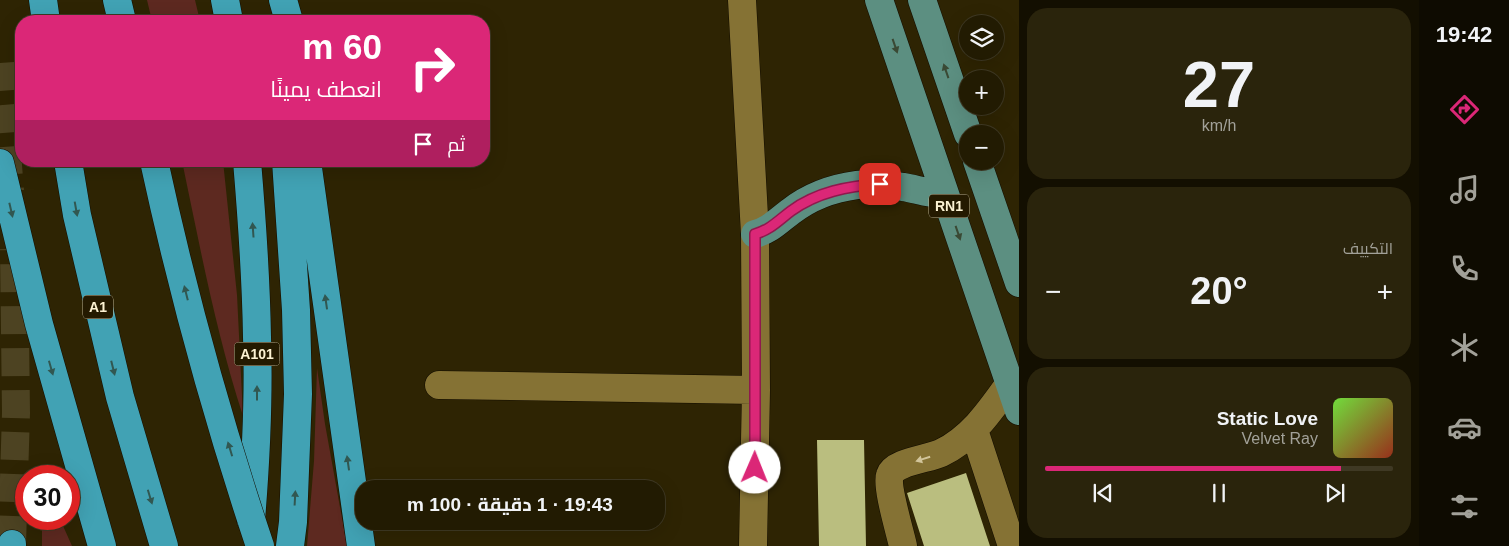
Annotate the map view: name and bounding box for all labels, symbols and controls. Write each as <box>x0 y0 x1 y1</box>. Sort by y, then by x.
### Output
map controls <box>959 15 1004 170</box>
button: layers <box>959 15 1004 60</box>
text: 19:42 <box>1436 22 1492 47</box>
text: 60 m <box>302 27 382 66</box>
icon: right <box>400 35 465 100</box>
one-way arrow <box>892 39 899 54</box>
text: 27 <box>1183 48 1255 121</box>
one-way arrow <box>942 63 950 78</box>
button: + <box>959 70 1004 115</box>
text: انعطف يمينًا <box>270 77 382 102</box>
icon: directions <box>1447 92 1482 127</box>
text: km/h <box>1202 117 1236 134</box>
button: − <box>959 125 1004 170</box>
icon: arrive <box>409 130 437 158</box>
text: ثم <box>447 134 465 155</box>
pin <box>859 163 901 205</box>
icon: arrive <box>866 170 894 198</box>
icon: music <box>1447 172 1482 207</box>
road number: RN1 <box>929 195 969 218</box>
one-way arrow <box>73 202 81 218</box>
one-way arrow <box>7 203 15 218</box>
one-way arrow <box>248 222 256 238</box>
one-way arrow <box>955 226 962 241</box>
text: التكييف <box>1343 240 1393 257</box>
icon: phone <box>1447 251 1482 286</box>
text: 20° <box>1190 270 1248 312</box>
text: − <box>1045 276 1061 307</box>
text: + <box>1377 276 1393 307</box>
one-way arrow <box>182 285 190 301</box>
one-way arrow <box>322 294 330 310</box>
road number: A1 <box>83 296 113 318</box>
icon: climate <box>1447 330 1482 365</box>
road number: A101 <box>234 342 280 366</box>
one-way arrow <box>47 360 55 375</box>
one-way arrow <box>109 360 117 375</box>
one-way arrow <box>253 384 261 400</box>
text: Static Love <box>1217 408 1318 429</box>
icon: car <box>1447 410 1482 445</box>
text: Velvet Ray <box>1242 430 1318 447</box>
position arrow <box>728 441 780 493</box>
one-way arrow <box>226 442 234 457</box>
one-way arrow <box>344 455 352 471</box>
one-way arrow <box>915 455 930 463</box>
speed limit sign: 30 <box>15 465 80 530</box>
icon: previous <box>1089 479 1117 507</box>
icon: pause <box>1205 479 1233 507</box>
icon: next <box>1321 479 1349 507</box>
one-way arrow <box>291 489 299 505</box>
icon: filters <box>1447 489 1482 524</box>
one-way arrow <box>146 490 154 505</box>
text: 19:43 · 1 دقيقة · 100 m <box>407 494 613 515</box>

